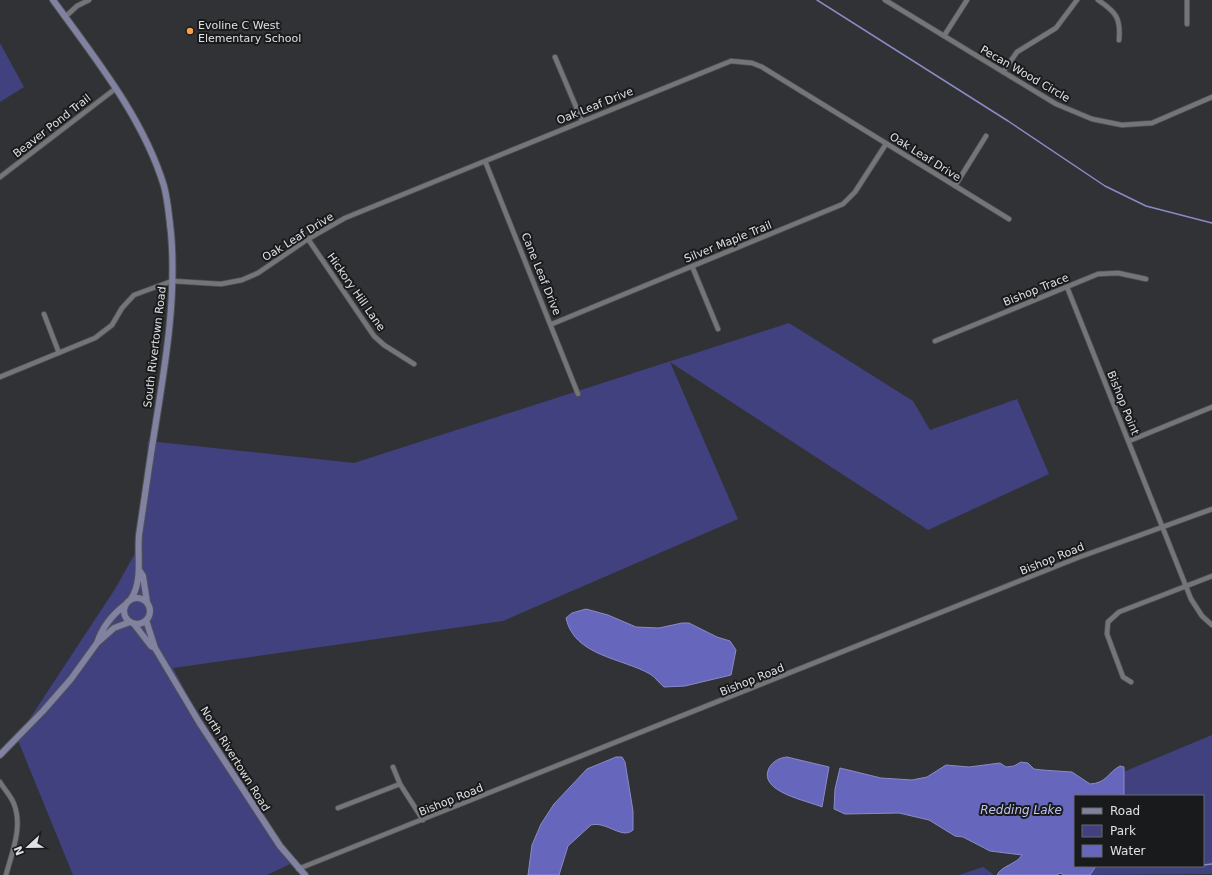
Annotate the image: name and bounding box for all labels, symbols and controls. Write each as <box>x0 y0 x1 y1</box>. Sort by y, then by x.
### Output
place label: Evoline C West Elementary School <box>198 19 301 45</box>
marker: Evoline C West Elementary School <box>185 26 195 36</box>
street label: Pecan Wood Circle <box>978 43 1072 105</box>
street label: Oak Leaf Drive <box>555 85 635 127</box>
street label: Beaver Pond Trail <box>10 92 94 160</box>
street label: Oak Leaf Drive <box>887 130 963 184</box>
street label: Oak Leaf Drive <box>260 210 336 264</box>
street label: Silver Maple Trail <box>682 218 774 266</box>
street label: Cane Leaf Drive <box>519 231 564 317</box>
street label: Hickory Hill Lane <box>324 251 388 334</box>
street label: Bishop Trace <box>1001 271 1071 309</box>
street label: South Rivertown Road <box>141 286 169 408</box>
street label: Bishop Point <box>1104 369 1142 438</box>
street label: Bishop Road <box>1018 540 1086 578</box>
street label: Bishop Road <box>718 661 786 699</box>
street label: North Rivertown Road <box>197 704 273 814</box>
street label: Bishop Road <box>417 781 485 819</box>
legend <box>1074 795 1204 867</box>
water label: Redding Lake <box>980 803 1062 817</box>
text: Road <box>1110 804 1140 818</box>
text: Park <box>1110 824 1136 838</box>
north arrow <box>8 827 48 867</box>
text: N <box>11 844 27 857</box>
text: Water <box>1110 844 1146 858</box>

